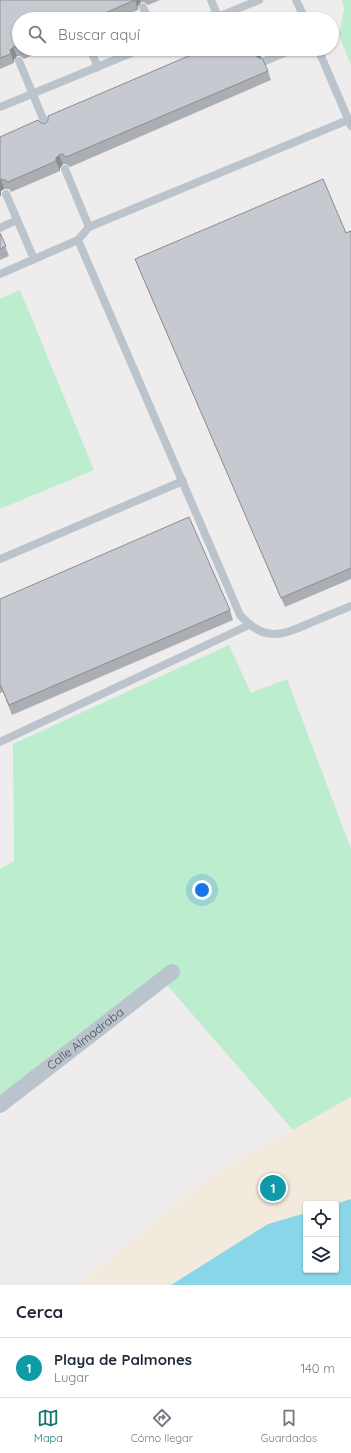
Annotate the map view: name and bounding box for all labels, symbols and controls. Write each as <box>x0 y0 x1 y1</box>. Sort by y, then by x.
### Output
search box <box>12 12 339 56</box>
icon: search <box>26 23 48 45</box>
text: Buscar aquí <box>58 25 140 44</box>
your location <box>192 880 212 900</box>
street label: Calle Almadraba <box>44 1004 126 1073</box>
pin: 1 <box>260 1173 286 1203</box>
map controls <box>303 1201 339 1273</box>
button: locate <box>303 1201 339 1237</box>
button: layers <box>303 1237 339 1273</box>
text: Cerca <box>16 1301 63 1322</box>
text: Playa de Palmones <box>54 1350 192 1369</box>
text: 1 <box>26 1360 32 1376</box>
text: 140 m <box>300 1360 335 1376</box>
text: Lugar <box>54 1369 89 1385</box>
tab: Mapa <box>34 1407 63 1445</box>
tab: Cómo llegar <box>131 1407 193 1445</box>
tab: Guardados <box>261 1407 317 1445</box>

